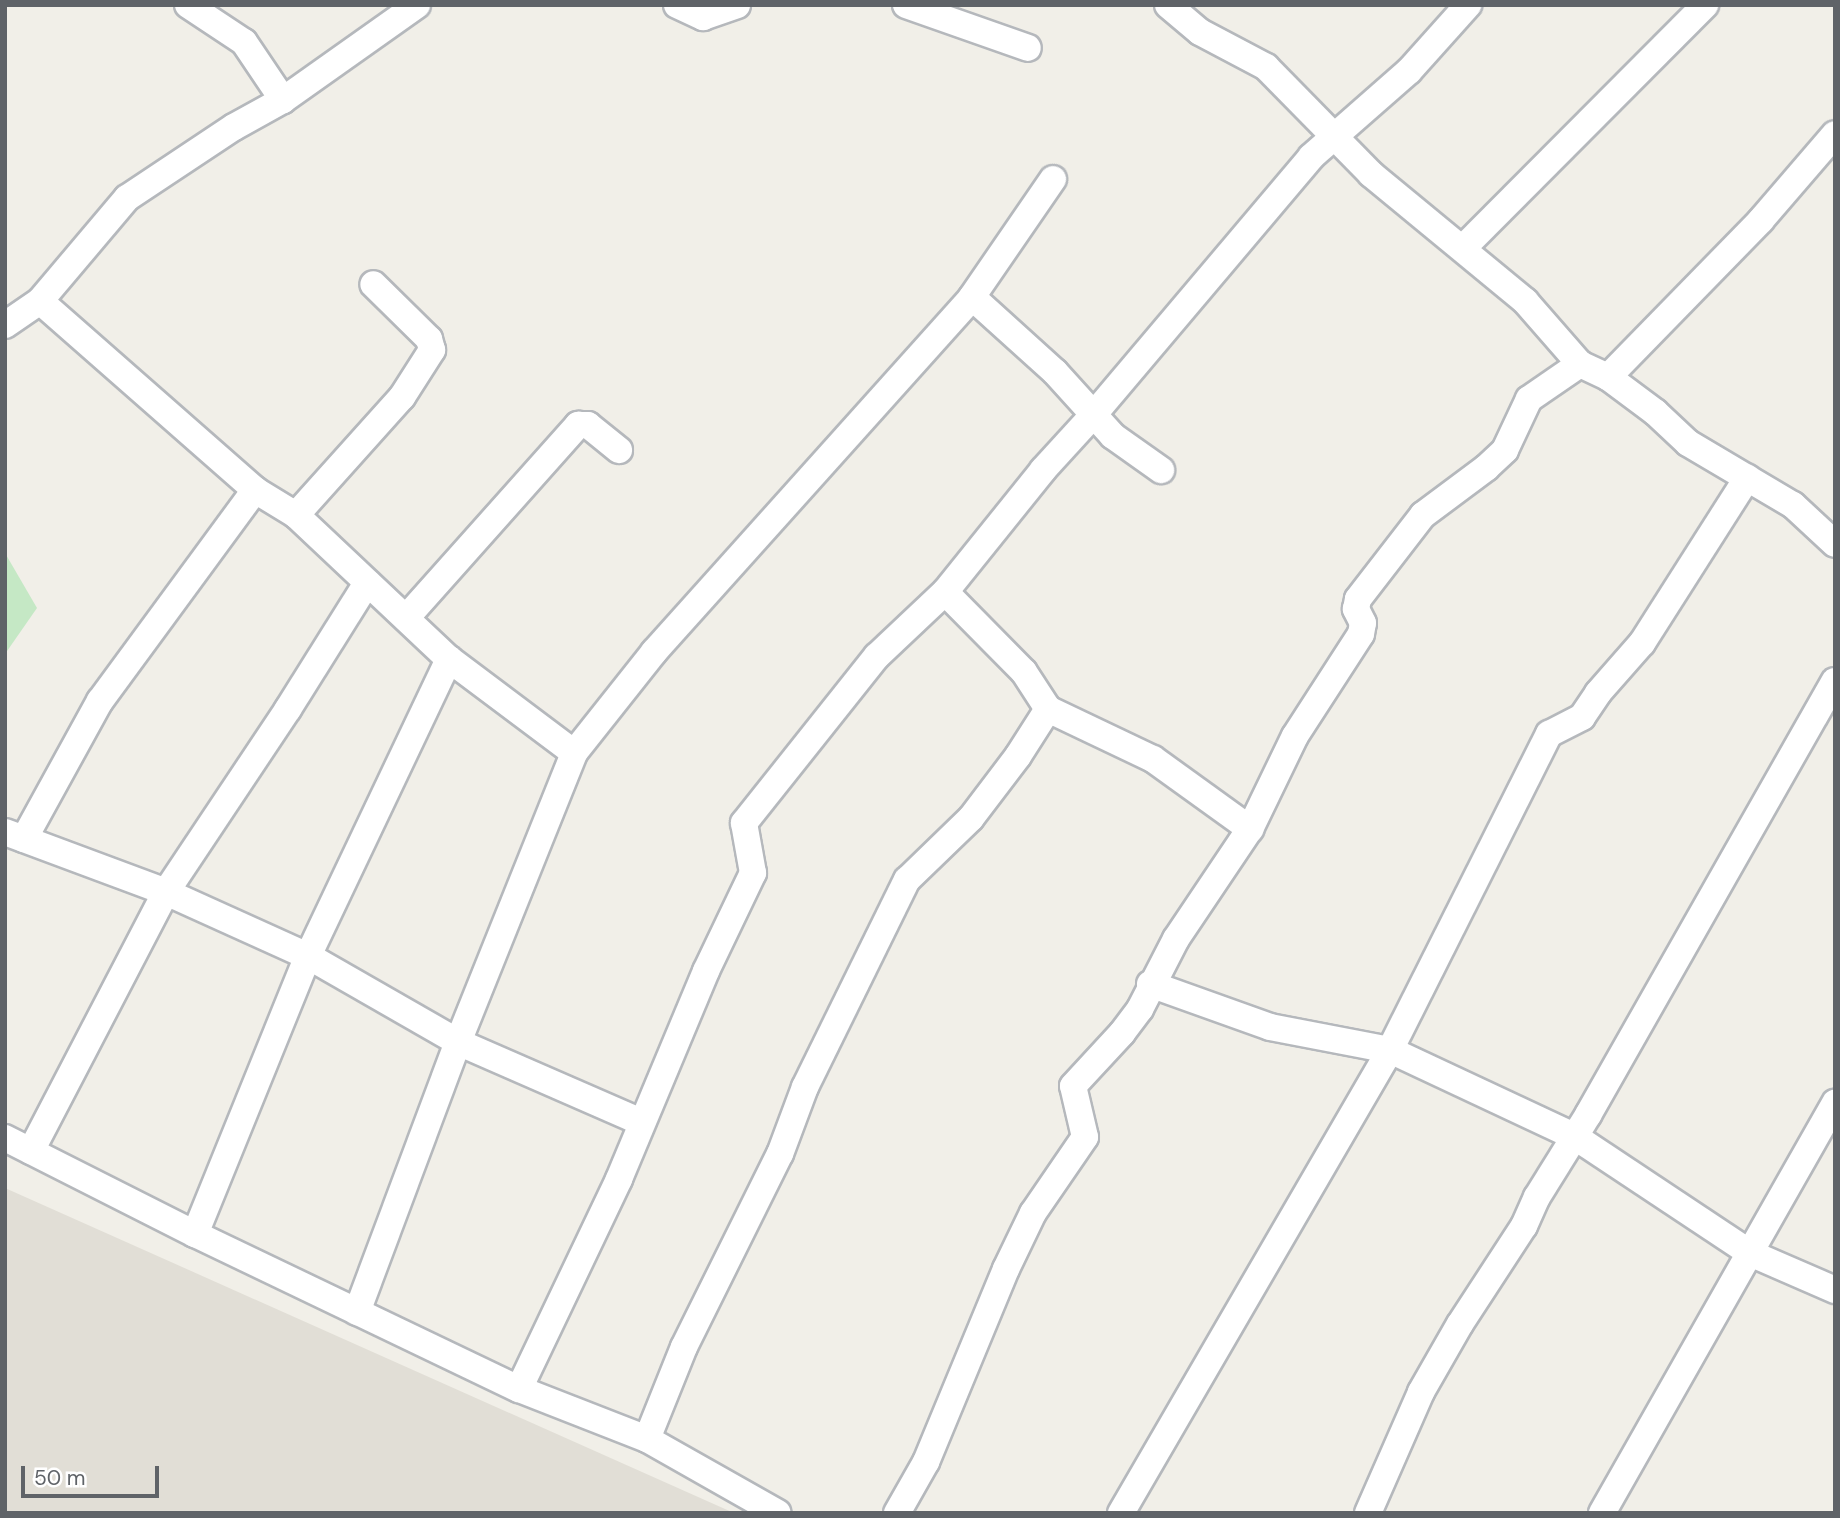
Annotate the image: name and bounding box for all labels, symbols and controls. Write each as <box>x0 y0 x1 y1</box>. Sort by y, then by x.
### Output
scale bar <box>24 1452 163 1496</box>
text: 50 m <box>34 1464 85 1492</box>

